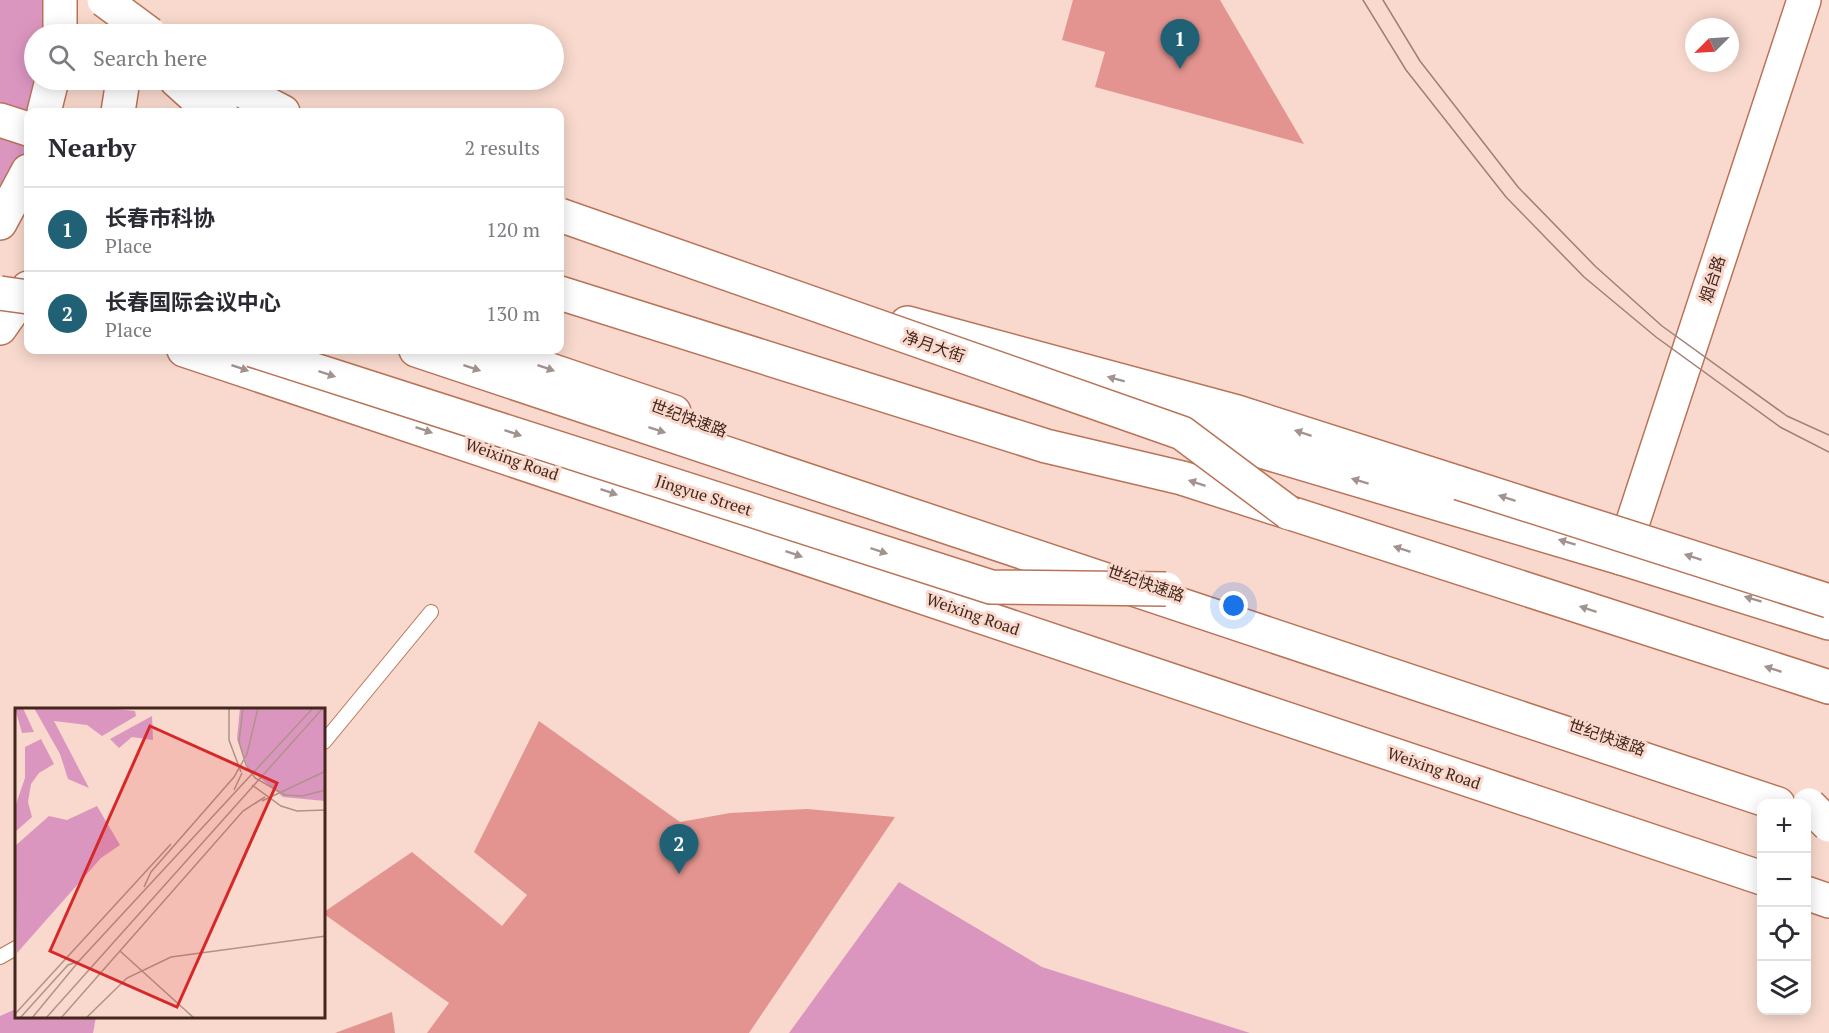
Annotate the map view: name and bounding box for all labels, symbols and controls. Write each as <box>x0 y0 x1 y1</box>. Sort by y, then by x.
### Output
north arrow <box>1685 18 1739 72</box>
pin: 1 <box>1160 20 1200 69</box>
search box <box>24 24 564 90</box>
icon: search <box>45 41 78 74</box>
text: Search here <box>93 43 207 72</box>
text: Nearby <box>48 130 136 164</box>
text: 2 results <box>465 134 540 161</box>
text: 长春市科协 <box>105 203 215 232</box>
text: 1 <box>62 216 73 243</box>
text: 120 m <box>486 216 540 243</box>
text: Place <box>105 232 152 259</box>
street label: 烟台路 <box>1694 253 1730 305</box>
text: 长春国际会议中心 <box>105 287 281 316</box>
text: 2 <box>62 300 73 327</box>
text: 130 m <box>486 300 540 327</box>
text: Place <box>105 316 152 343</box>
street label: 净月大街 <box>900 325 968 367</box>
one-way arrow <box>231 364 249 373</box>
one-way arrow <box>463 364 481 373</box>
one-way arrow <box>538 364 556 373</box>
one-way arrow <box>318 370 336 379</box>
one-way arrow <box>1107 374 1125 383</box>
street label: 世纪快速路 <box>648 394 730 442</box>
one-way arrow <box>648 425 666 435</box>
one-way arrow <box>415 426 433 435</box>
one-way arrow <box>1294 428 1312 437</box>
one-way arrow <box>504 429 522 439</box>
street label: Weixing Road <box>462 433 562 485</box>
street label: Jingyue Street <box>653 469 755 521</box>
one-way arrow <box>1351 476 1369 485</box>
one-way arrow <box>1188 477 1206 487</box>
one-way arrow <box>600 488 618 497</box>
one-way arrow <box>1498 493 1516 502</box>
one-way arrow <box>1558 537 1576 546</box>
one-way arrow <box>1393 544 1411 553</box>
one-way arrow <box>870 546 888 556</box>
one-way arrow <box>785 550 803 559</box>
one-way arrow <box>1684 552 1702 562</box>
street label: 世纪快速路 <box>1105 560 1187 606</box>
street label: Weixing Road <box>923 588 1023 640</box>
your location <box>1219 591 1248 620</box>
one-way arrow <box>1744 594 1762 603</box>
one-way arrow <box>1579 604 1597 613</box>
one-way arrow <box>1764 664 1782 673</box>
inset map <box>15 708 326 1018</box>
street label: 世纪快速路 <box>1566 714 1648 760</box>
street label: Weixing Road <box>1384 742 1484 794</box>
map controls <box>1757 799 1811 1015</box>
button: + <box>1757 799 1811 853</box>
pin: 2 <box>660 824 698 874</box>
button: − <box>1757 853 1811 907</box>
button: locate <box>1757 907 1811 961</box>
button: layers <box>1757 961 1811 1015</box>

